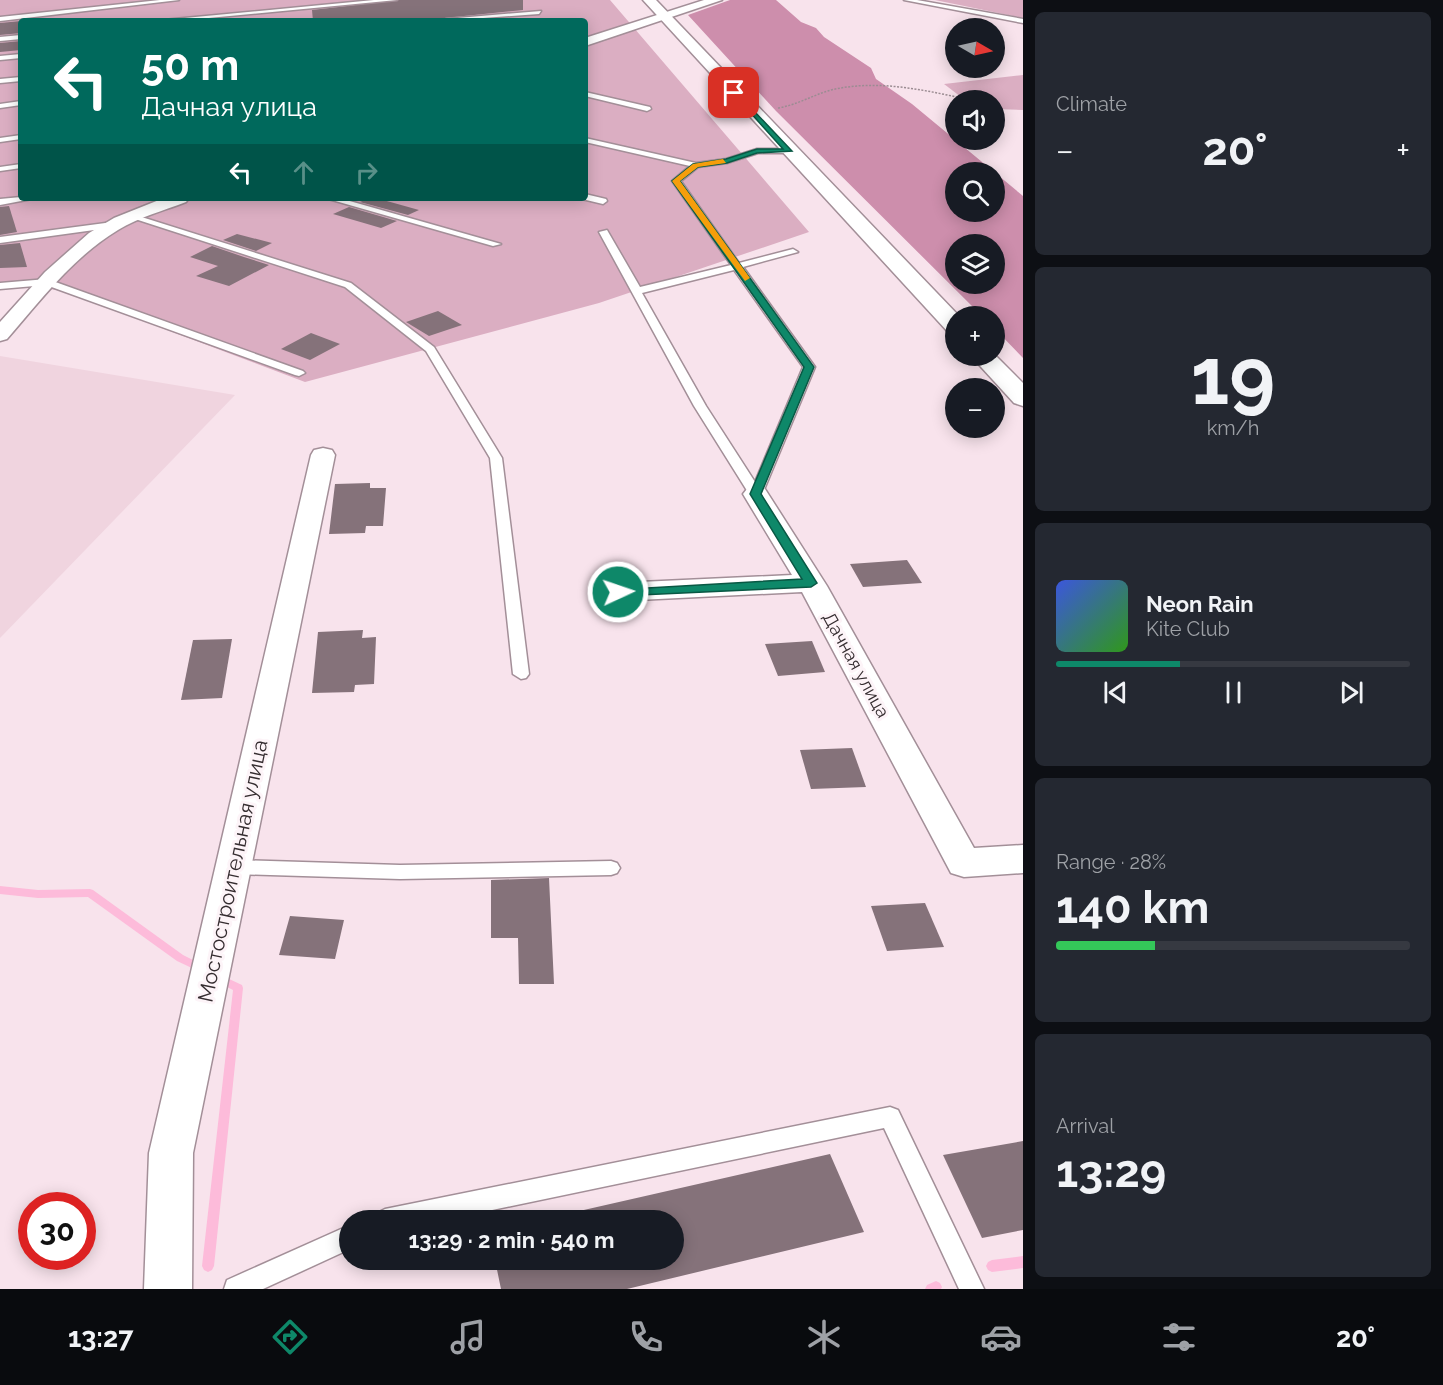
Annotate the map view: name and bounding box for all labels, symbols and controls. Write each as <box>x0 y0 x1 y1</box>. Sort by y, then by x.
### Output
north arrow <box>945 18 1005 78</box>
map controls <box>945 18 1005 438</box>
text: 50 m <box>141 41 239 90</box>
icon: left <box>42 42 120 120</box>
pin <box>708 67 759 118</box>
icon: arrive <box>717 76 750 109</box>
button: sound <box>945 90 1005 150</box>
text: Дачная улица <box>141 91 317 122</box>
text: Climate <box>1056 92 1127 116</box>
text: 20° <box>1202 123 1268 176</box>
text: − <box>1056 131 1074 170</box>
text: + <box>1396 131 1410 170</box>
icon: left <box>224 156 257 189</box>
icon: ahead <box>287 156 320 189</box>
icon: right <box>350 156 383 189</box>
button: search <box>945 162 1005 222</box>
button: layers <box>945 234 1005 294</box>
button: + <box>945 306 1005 366</box>
text: 19 <box>1191 331 1275 422</box>
button: − <box>945 378 1005 438</box>
text: km/h <box>1207 416 1259 440</box>
position arrow <box>586 560 650 624</box>
text: Neon Rain <box>1146 591 1254 617</box>
street label: Дачная улица <box>819 608 894 721</box>
text: Kite Club <box>1146 617 1230 641</box>
icon: previous <box>1099 676 1132 709</box>
icon: pause <box>1217 676 1250 709</box>
icon: next <box>1335 676 1368 709</box>
street label: Мостостроительная улица <box>192 737 273 1004</box>
text: Range · 28% <box>1056 850 1166 874</box>
text: 140 km <box>1056 881 1209 934</box>
text: Arrival <box>1056 1114 1115 1138</box>
text: 13:29 <box>1056 1145 1166 1198</box>
speed limit sign: 30 <box>18 1192 96 1270</box>
text: 13:29 · 2 min · 540 m <box>408 1227 615 1253</box>
icon: directions <box>269 1316 311 1358</box>
icon: music <box>447 1316 489 1358</box>
icon: phone <box>625 1316 667 1358</box>
icon: climate <box>803 1316 845 1358</box>
icon: car <box>980 1316 1022 1358</box>
icon: filters <box>1158 1316 1200 1358</box>
text: 13:27 <box>68 1322 133 1353</box>
text: 20° <box>1336 1322 1375 1353</box>

